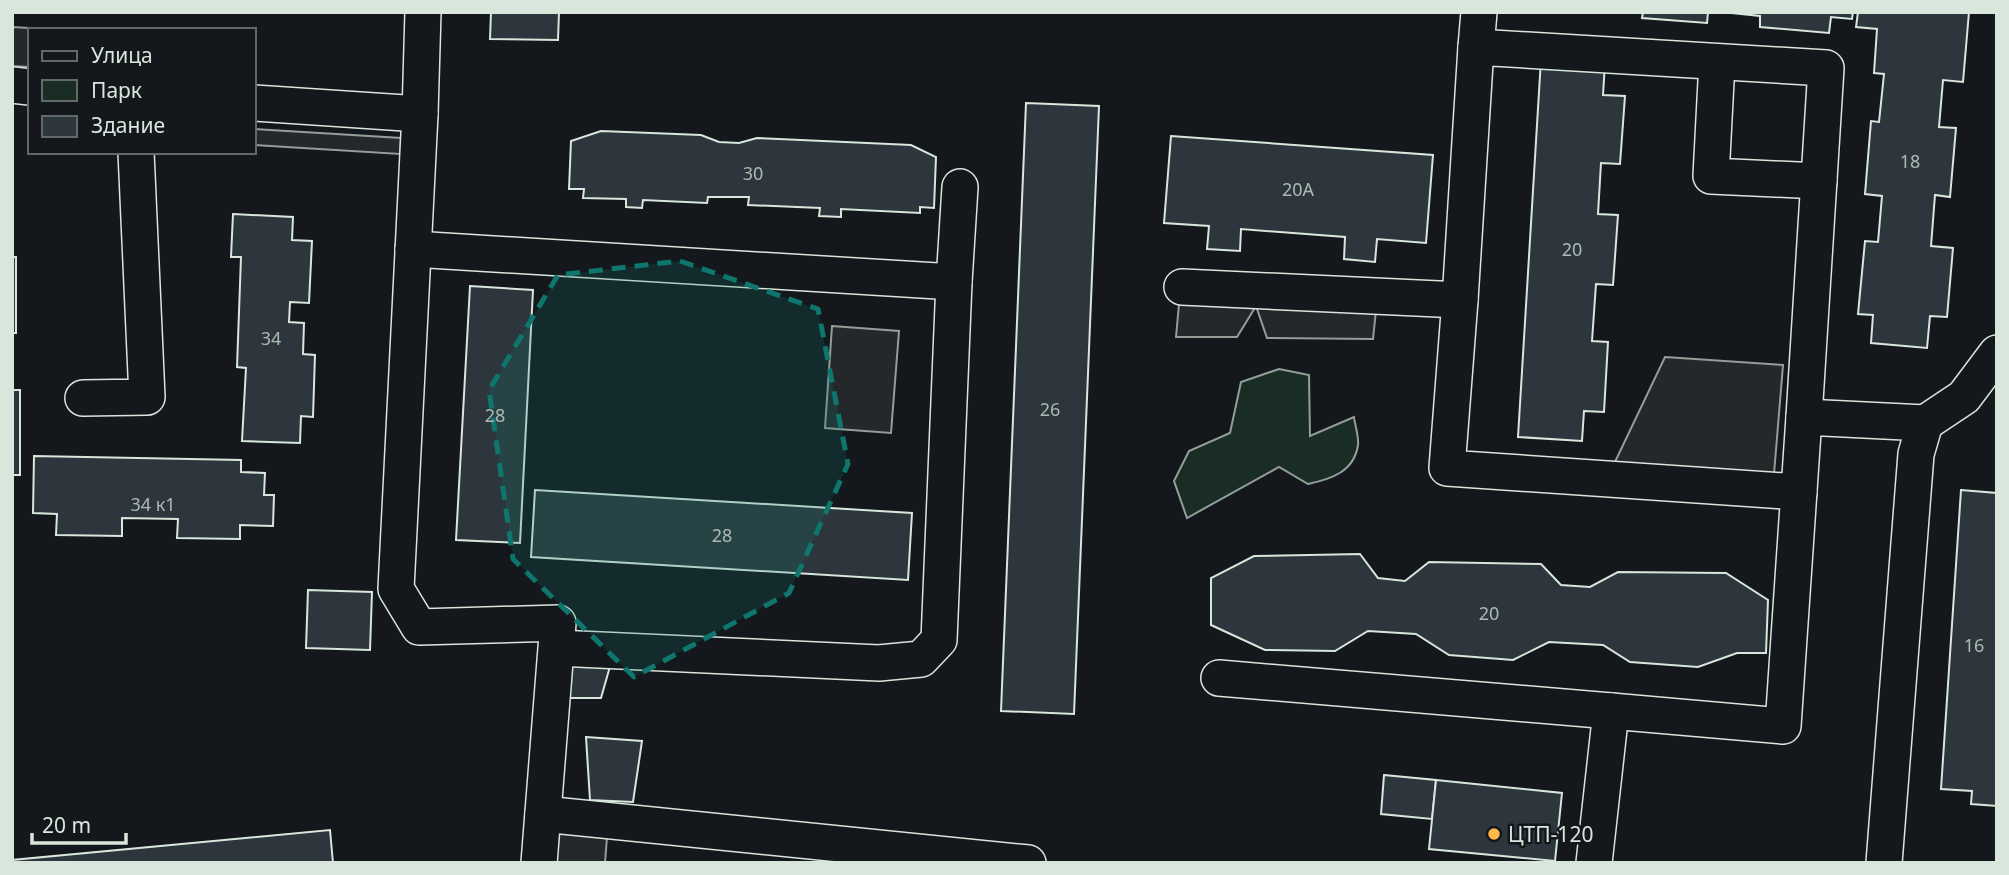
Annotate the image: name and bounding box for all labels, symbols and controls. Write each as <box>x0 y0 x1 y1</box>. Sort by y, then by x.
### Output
legend <box>28 28 256 154</box>
text: Улица <box>91 41 153 69</box>
text: Парк <box>91 76 142 104</box>
text: Здание <box>91 111 165 139</box>
house number: 18 <box>1900 149 1920 173</box>
house number: 30 <box>743 161 763 185</box>
house number: 20А <box>1282 177 1315 201</box>
house number: 20 <box>1562 237 1582 261</box>
house number: 34 <box>261 326 281 350</box>
house number: 26 <box>1040 397 1060 421</box>
house number: 28 <box>485 403 505 427</box>
house number: 34 к1 <box>130 492 176 516</box>
house number: 28 <box>712 523 732 547</box>
house number: 20 <box>1479 601 1499 625</box>
house number: 16 <box>1964 633 1984 657</box>
scale bar <box>32 802 126 846</box>
text: 20 m <box>42 811 91 839</box>
place label: ЦТП-120 <box>1508 820 1593 848</box>
marker: ЦТП-120 <box>1486 826 1502 842</box>

